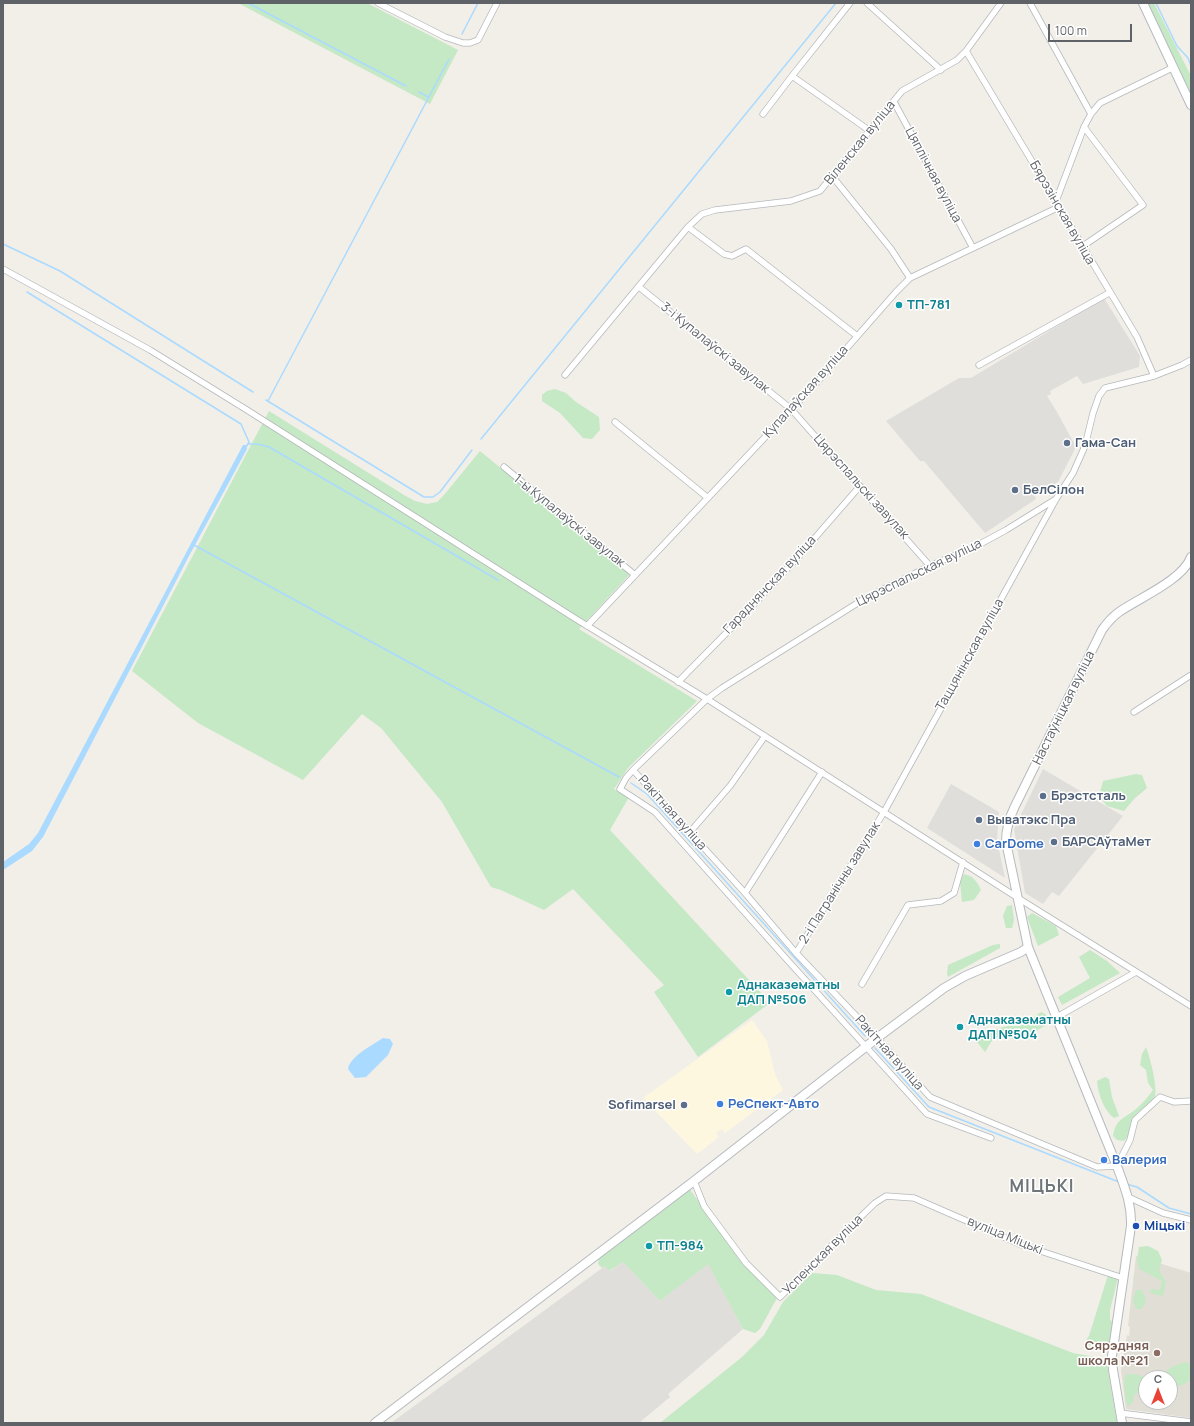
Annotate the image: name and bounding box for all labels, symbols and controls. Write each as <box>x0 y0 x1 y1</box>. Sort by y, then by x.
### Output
scale bar <box>1050 16 1134 42</box>
text: 100 m <box>1055 22 1087 39</box>
street label: Віленская вуліца <box>821 98 899 188</box>
street label: Цяплічная вуліца <box>901 125 965 225</box>
street label: Бярэзінская вуліца <box>1026 158 1098 268</box>
place label: ТП-781 <box>907 297 950 313</box>
street label: 3-і Купалаўскі завулак <box>657 299 773 397</box>
marker: ТП-781 <box>894 300 904 310</box>
street label: Купалаўская вуліца <box>760 342 852 442</box>
street label: Цярэспальскі завулак <box>810 431 912 543</box>
place label: Гама-Сан <box>1075 435 1136 451</box>
marker: Гама-Сан <box>1062 438 1072 448</box>
street label: 1-ы Купалаўскі завулак <box>510 471 628 571</box>
place label: БелСілон <box>1023 482 1084 498</box>
marker: БелСілон <box>1010 485 1020 495</box>
street label: Гараднянская вуліца <box>721 533 819 637</box>
street label: Цярэспальская вуліца <box>854 536 984 610</box>
street label: Таццянінская вуліца <box>933 596 1007 714</box>
street label: Настаўніцкая вуліца <box>1030 649 1098 767</box>
street label: Ракітная вуліца <box>634 772 710 854</box>
place label: Брэстсталь <box>1051 788 1126 804</box>
marker: Брэстсталь <box>1038 791 1048 801</box>
place label: Выватэкс Пра <box>987 812 1076 828</box>
marker: Выватэкс Пра <box>974 815 984 825</box>
street label: 2-і Пагранічны завулак <box>796 819 884 947</box>
place label: БАРСАўтаМет <box>1062 834 1151 850</box>
place label: CarDome <box>985 836 1044 852</box>
marker: БАРСАўтаМет <box>1049 837 1059 847</box>
marker: CarDome <box>972 839 982 849</box>
place label: Аднаказематны ДАП №506 <box>737 977 840 1008</box>
marker: Аднаказематны ДАП №506 <box>724 987 734 997</box>
street label: Ракітная вуліца <box>851 1012 927 1094</box>
place label: Аднаказематны ДАП №504 <box>968 1012 1071 1043</box>
marker: Аднаказематны ДАП №504 <box>955 1022 965 1032</box>
place label: РеСпект-Авто <box>728 1096 819 1112</box>
place label: Sofimarsel <box>608 1097 676 1113</box>
marker: РеСпект-Авто <box>715 1099 725 1109</box>
marker: Sofimarsel <box>679 1100 689 1110</box>
place label: Валерия <box>1112 1152 1167 1168</box>
marker: Валерия <box>1099 1155 1109 1165</box>
district label: МІЦЬКІ <box>1010 1177 1074 1197</box>
street label: Успенская вуліца <box>780 1212 866 1298</box>
street label: вуліца Міцькі <box>965 1214 1045 1258</box>
place label: Міцькі <box>1144 1218 1185 1234</box>
marker: Міцькі <box>1131 1221 1141 1231</box>
place label: ТП-984 <box>657 1238 704 1254</box>
marker: ТП-984 <box>644 1241 654 1251</box>
place label: Сярэдняя школа №21 <box>1078 1338 1149 1369</box>
marker: Сярэдняя школа №21 <box>1152 1348 1162 1358</box>
north arrow <box>1138 1370 1178 1410</box>
text: С <box>1154 1371 1162 1386</box>

